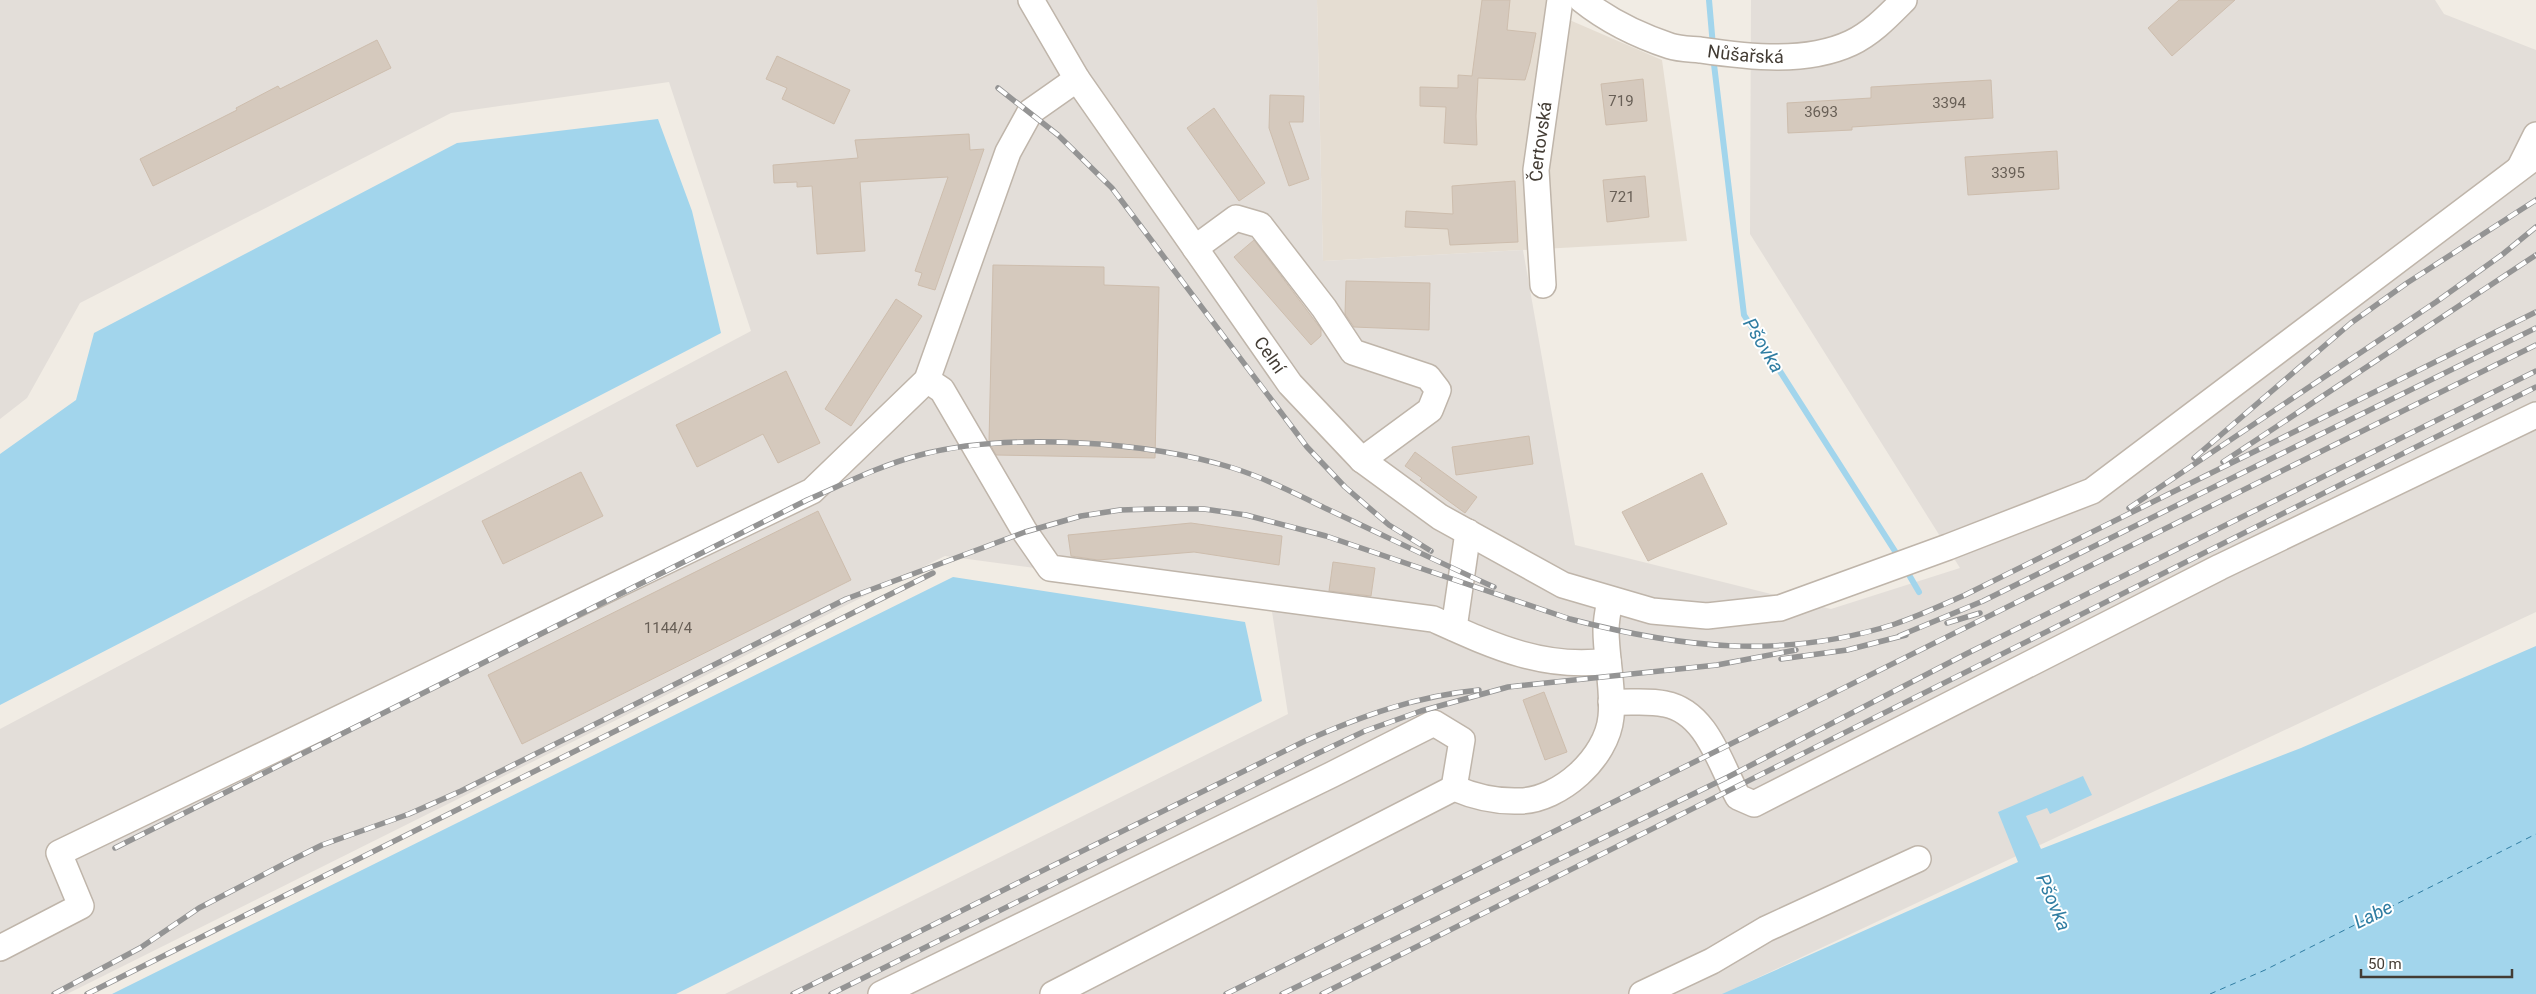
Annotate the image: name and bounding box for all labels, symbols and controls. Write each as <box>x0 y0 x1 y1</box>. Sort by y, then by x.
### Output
street label: Nůšařská <box>1706 40 1784 67</box>
house number: 719 <box>1608 92 1634 110</box>
house number: 3394 <box>1932 94 1966 112</box>
street label: Čertovská <box>1525 100 1556 182</box>
house number: 3693 <box>1804 103 1838 121</box>
house number: 3395 <box>1991 164 2025 182</box>
house number: 721 <box>1609 188 1635 206</box>
water label: Pšovka <box>1738 314 1789 377</box>
street label: Celní <box>1250 332 1291 378</box>
house number: 1144/4 <box>644 619 693 637</box>
water label: Pšovka <box>2031 870 2076 934</box>
water label: Labe <box>2350 895 2396 934</box>
scale bar <box>2361 946 2512 978</box>
text: 50 m <box>2368 955 2402 973</box>

